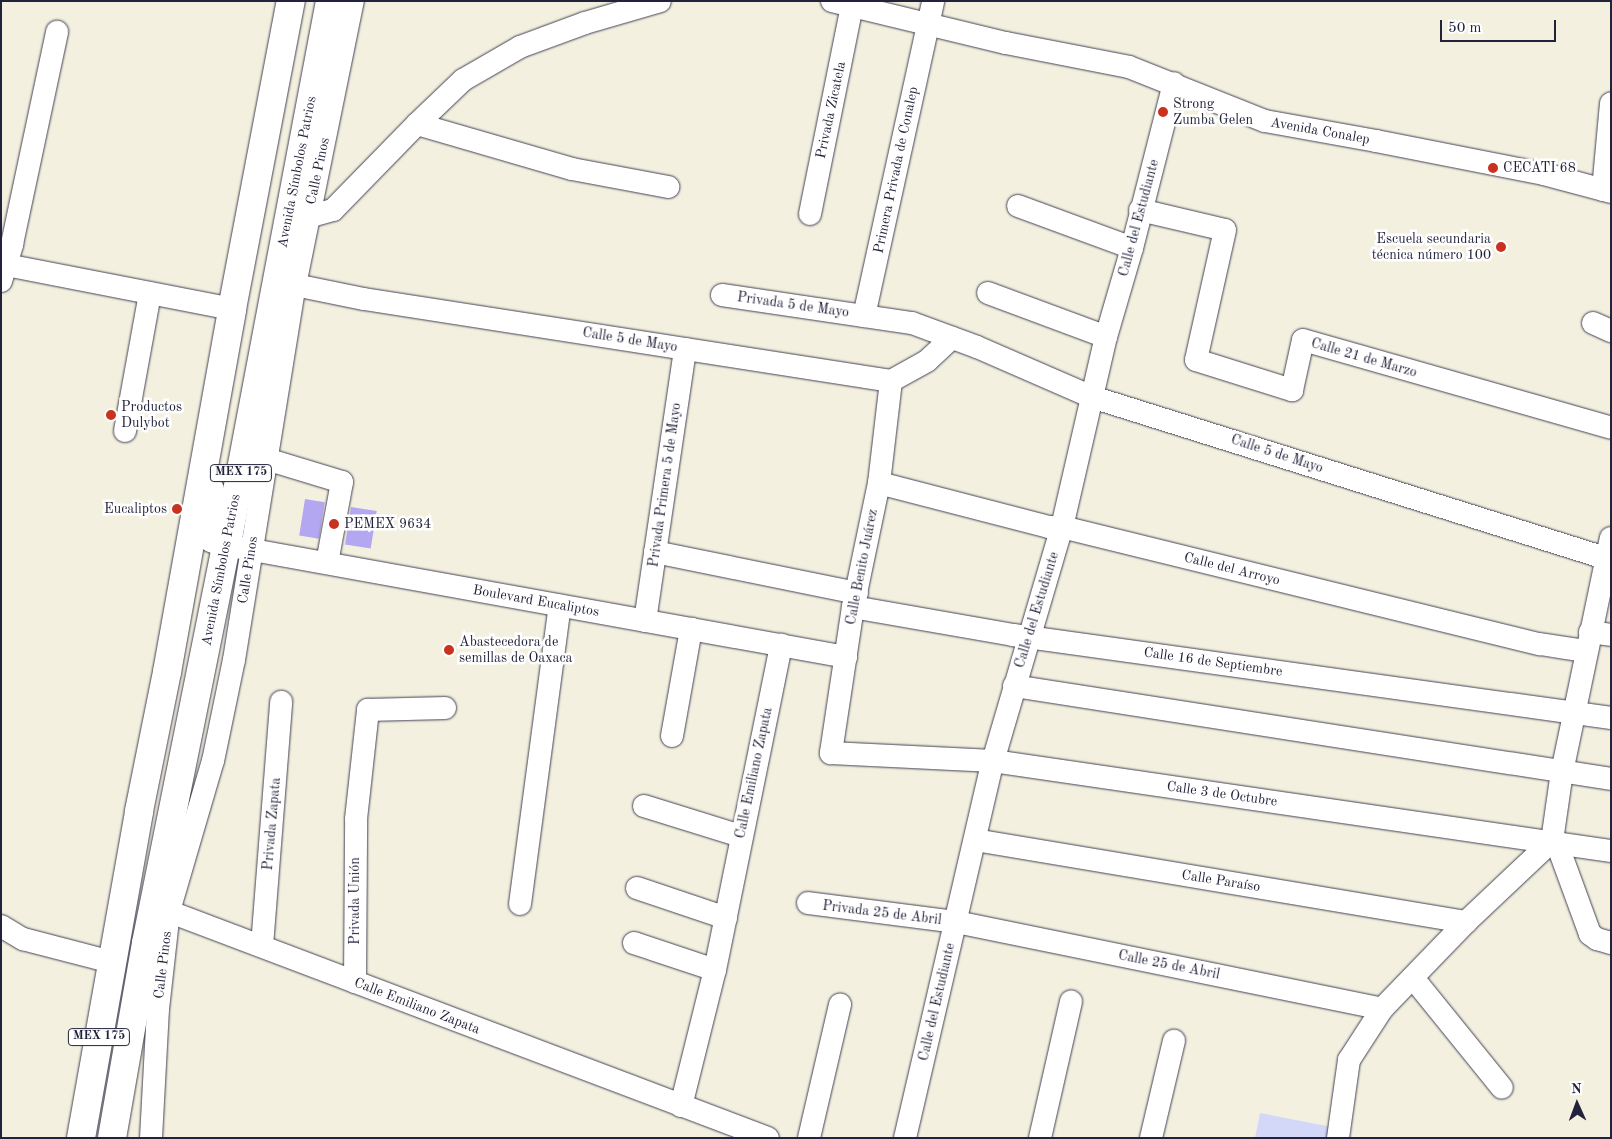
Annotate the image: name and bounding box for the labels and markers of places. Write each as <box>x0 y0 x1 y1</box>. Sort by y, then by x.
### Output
place label: Strong Zumba Gelen <box>1173 96 1253 128</box>
marker: Strong Zumba Gelen <box>1157 106 1169 118</box>
place label: CECATI 68 <box>1503 160 1576 176</box>
marker: CECATI 68 <box>1487 162 1499 174</box>
place label: Escuela secundaria técnica número 100 <box>1372 231 1491 264</box>
marker: Escuela secundaria técnica número 100 <box>1495 241 1507 253</box>
place label: Productos Dulybot <box>121 399 182 432</box>
marker: Productos Dulybot <box>105 409 117 421</box>
place label: Eucaliptos <box>104 501 167 517</box>
marker: Eucaliptos <box>171 503 183 515</box>
place label: PEMEX 9634 <box>344 516 431 532</box>
marker: PEMEX 9634 <box>328 518 340 530</box>
place label: Abastecedora de semillas de Oaxaca <box>459 634 572 666</box>
marker: Abastecedora de semillas de Oaxaca <box>443 644 455 656</box>

